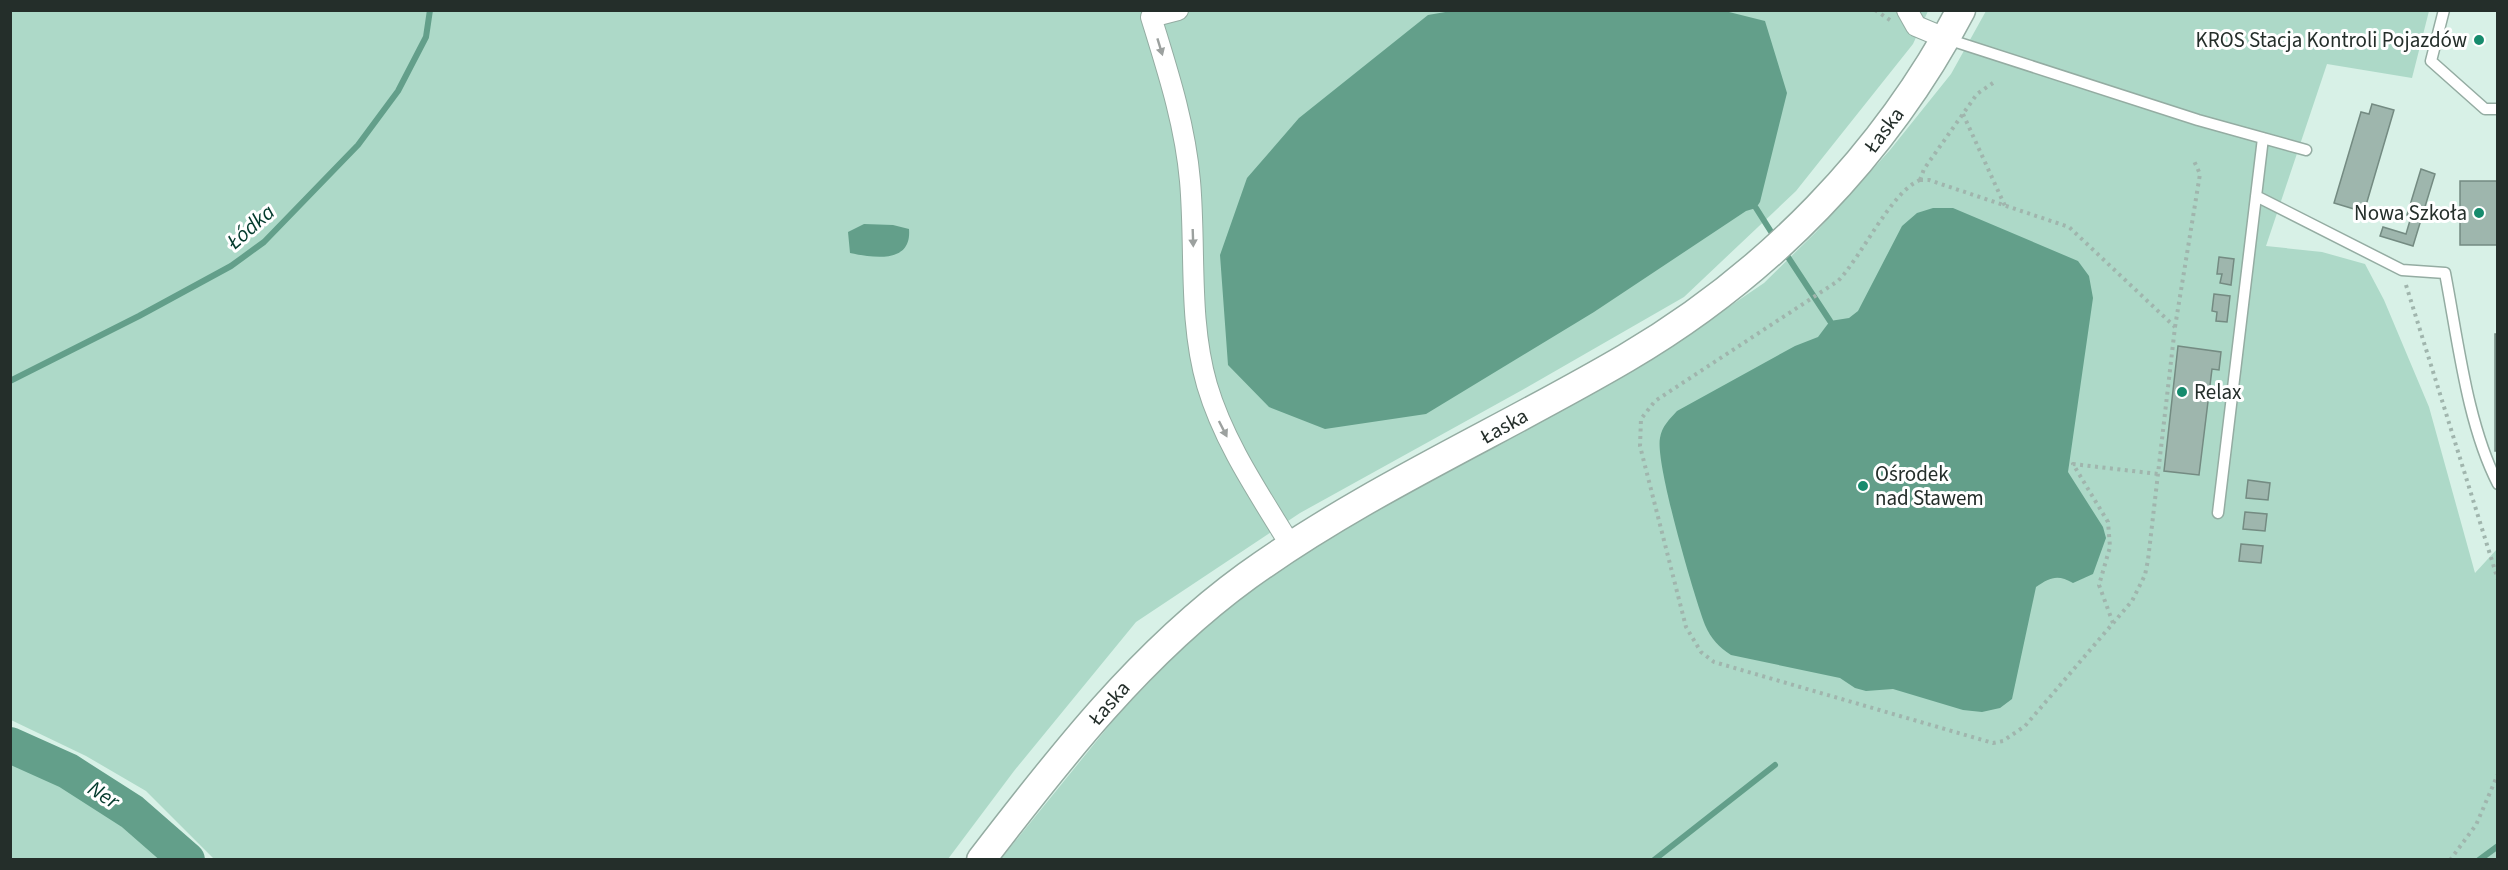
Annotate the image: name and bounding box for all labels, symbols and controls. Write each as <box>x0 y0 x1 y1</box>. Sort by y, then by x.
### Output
place label: KROS Stacja Kontroli Pojazdów <box>2196 25 2467 55</box>
marker: KROS Stacja Kontroli Pojazdów <box>2472 33 2486 47</box>
one-way arrow <box>1156 38 1165 56</box>
street label: Łaska <box>1856 101 1911 160</box>
water label: Łódka <box>219 196 282 258</box>
place label: Nowa Szkoła <box>2354 198 2467 228</box>
marker: Nowa Szkoła <box>2472 206 2486 220</box>
one-way arrow <box>1189 229 1198 248</box>
place label: Relax <box>2194 377 2242 407</box>
marker: Relax <box>2175 385 2189 399</box>
street label: Łaska <box>1474 401 1533 452</box>
one-way arrow <box>1219 420 1228 437</box>
place label: Ośrodek nad Stawem <box>1875 459 1984 513</box>
marker: Ośrodek nad Stawem <box>1856 479 1870 493</box>
street label: Łaska <box>1080 674 1137 733</box>
water label: Ner <box>81 773 127 818</box>

